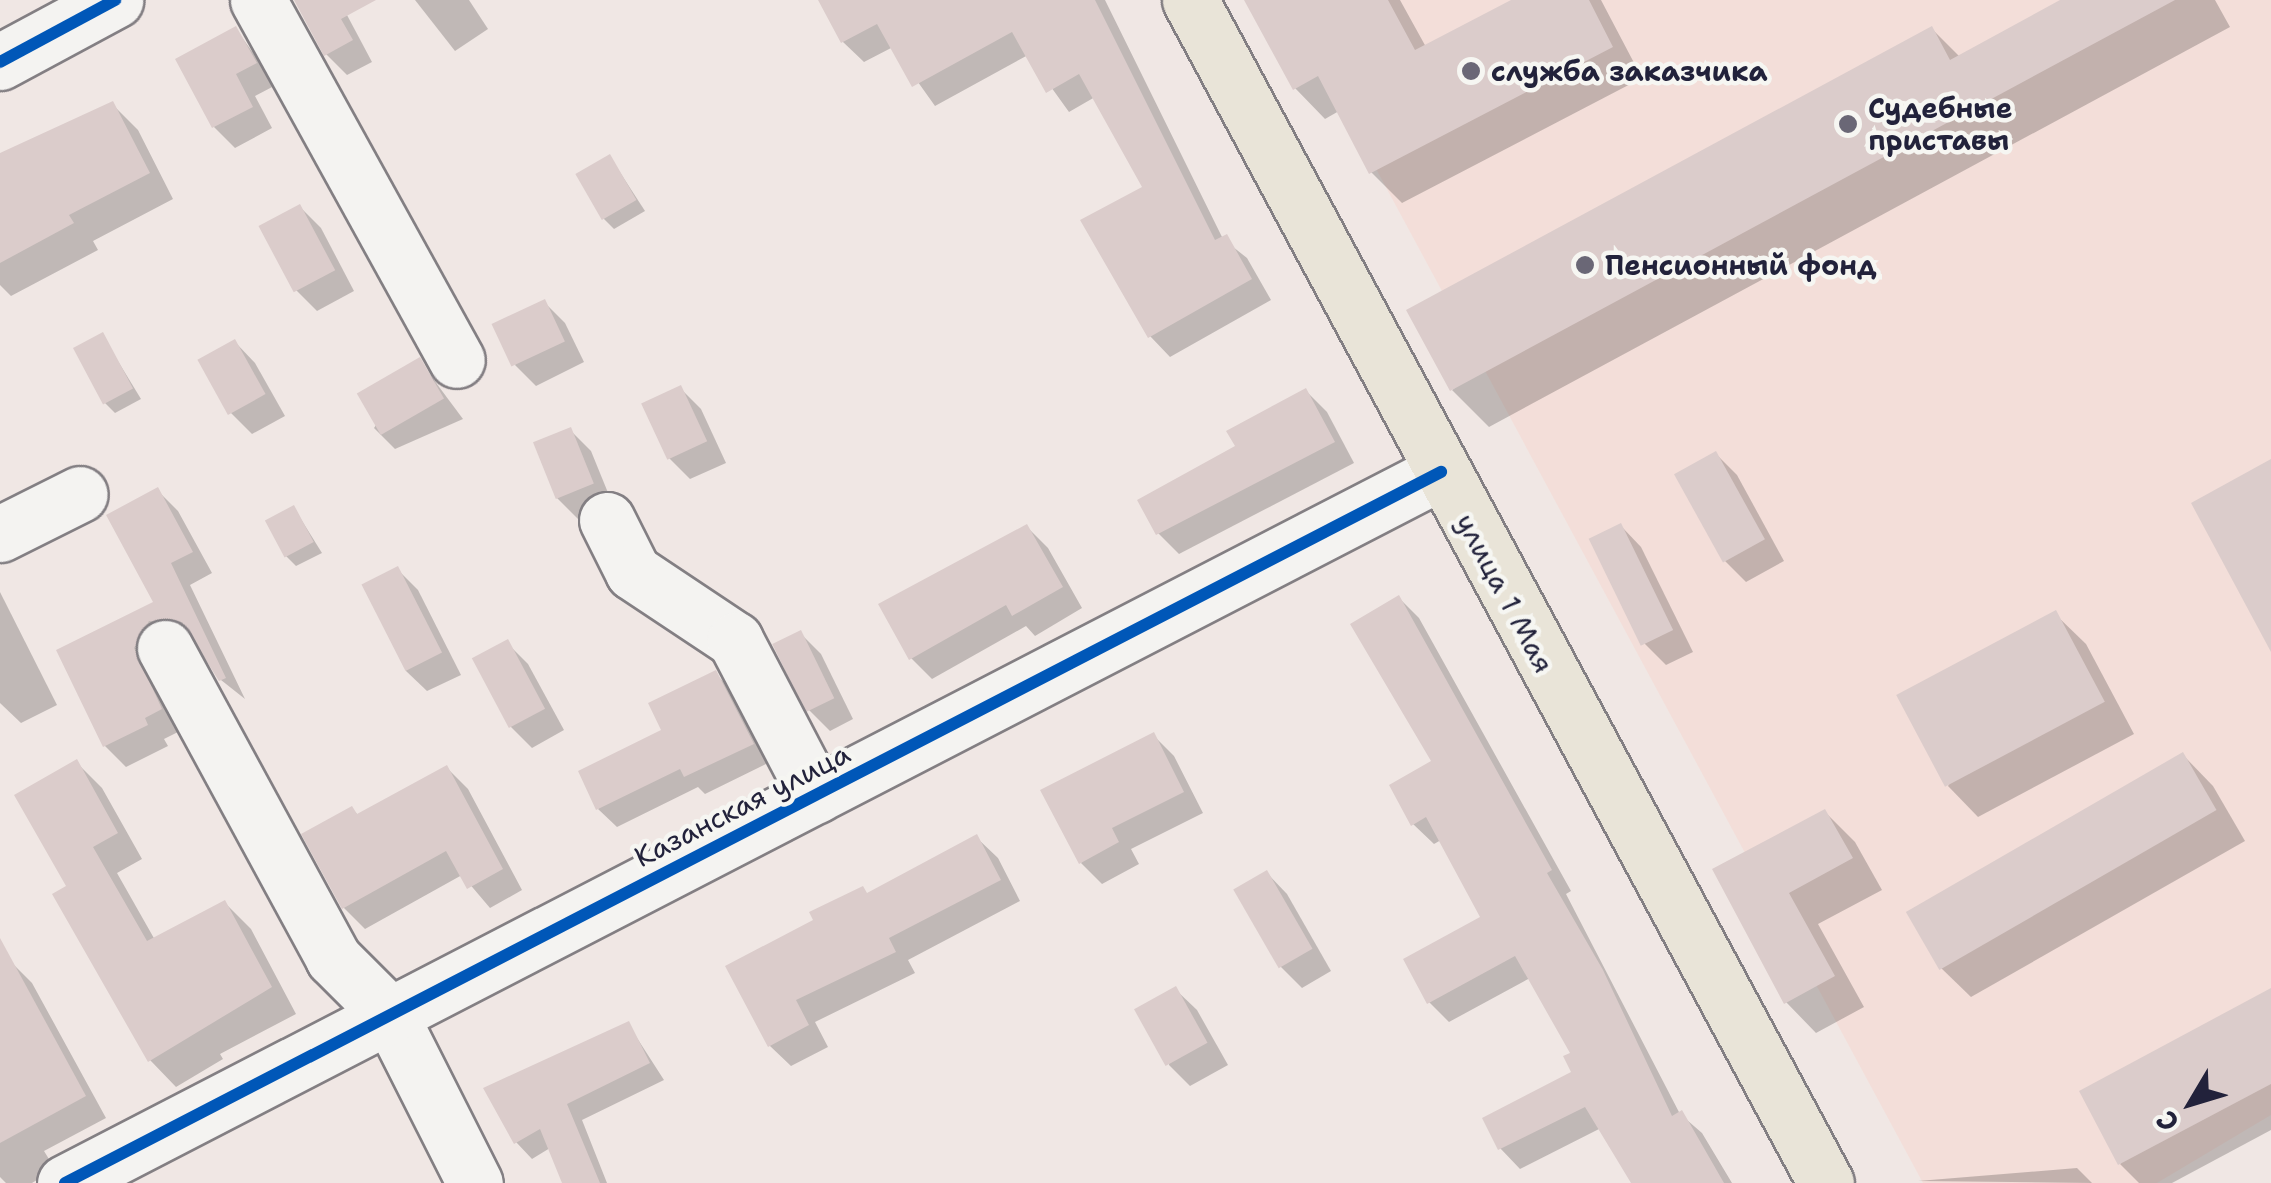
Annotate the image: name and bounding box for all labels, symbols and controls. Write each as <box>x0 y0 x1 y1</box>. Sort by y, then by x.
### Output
place label: служба заказчика <box>1491 54 1768 88</box>
marker: служба заказчика <box>1460 60 1482 82</box>
place label: Судебные приставы <box>1868 91 2012 157</box>
marker: Судебные приставы <box>1837 113 1859 135</box>
place label: Пенсионный фонд <box>1605 248 1877 282</box>
marker: Пенсионный фонд <box>1574 254 1596 276</box>
street label: улица 1 Мая <box>1449 508 1561 678</box>
street label: Казанская улица <box>629 736 855 874</box>
north arrow <box>2141 1053 2241 1153</box>
text: С <box>2147 1103 2188 1140</box>

